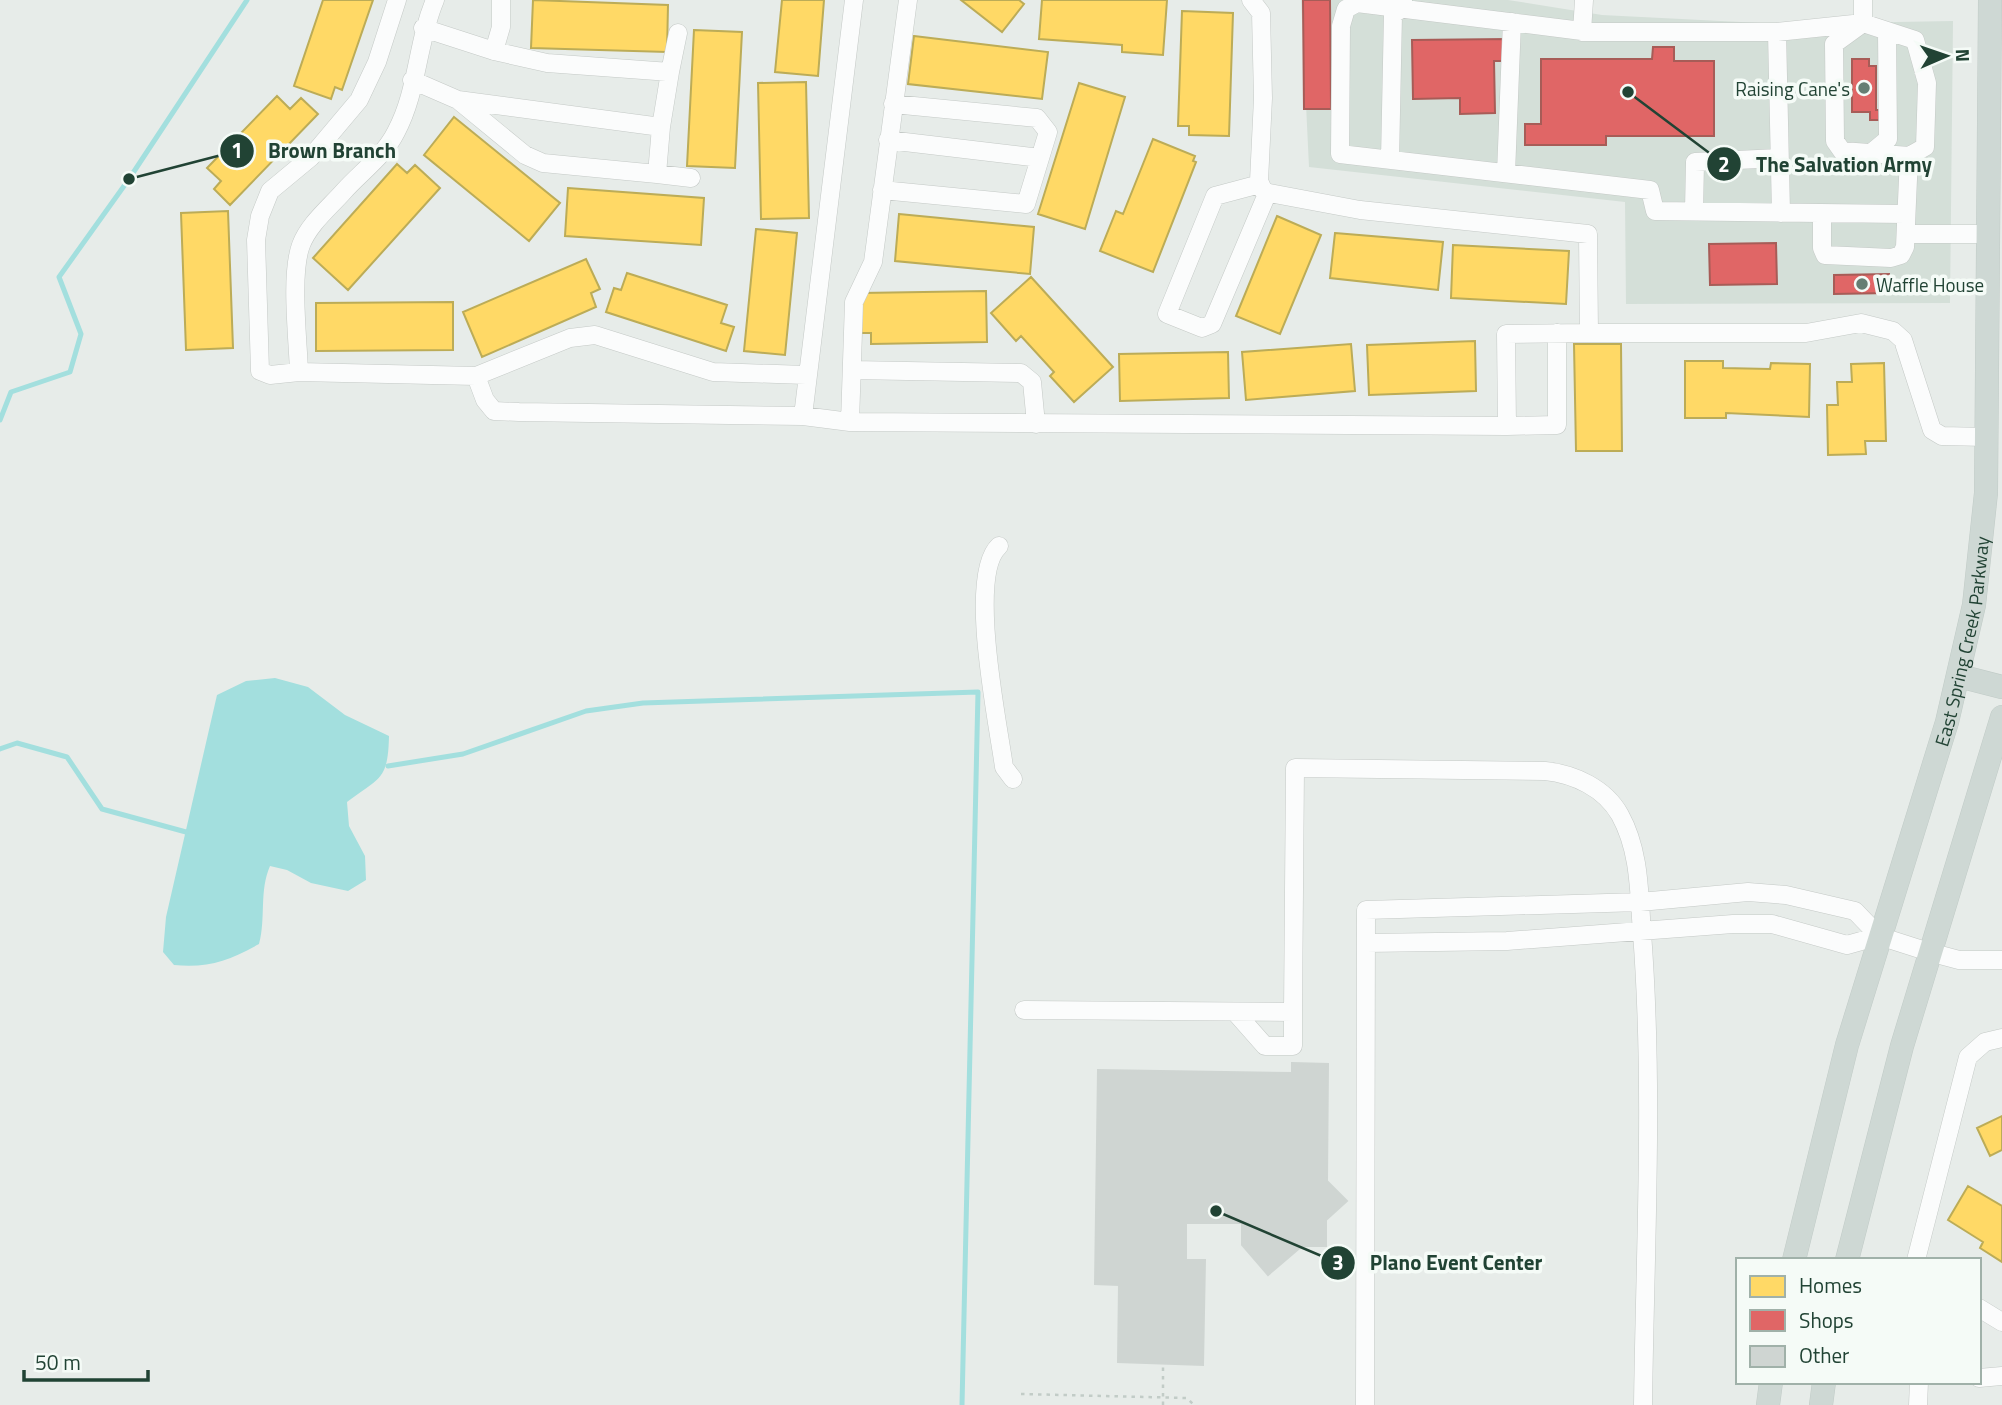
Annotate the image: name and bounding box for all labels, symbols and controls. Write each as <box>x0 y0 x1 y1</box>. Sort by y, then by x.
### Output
north arrow <box>1911 21 1981 91</box>
text: N <box>1949 48 1978 62</box>
place label: Raising Cane's <box>1735 74 1850 103</box>
marker: Raising Cane's <box>1856 80 1872 96</box>
callout: Brown Branch <box>219 130 411 172</box>
text: 1 <box>231 134 243 166</box>
text: Brown Branch <box>268 134 396 166</box>
callout: The Salvation Army <box>1707 143 1946 185</box>
text: 2 <box>1718 148 1730 180</box>
text: The Salvation Army <box>1756 148 1932 180</box>
place label: Waffle House <box>1876 270 1984 299</box>
marker: Waffle House <box>1854 276 1870 292</box>
street label: East Spring Creek Parkway <box>1926 535 1996 750</box>
callout: Plano Event Center <box>1320 1242 1556 1284</box>
text: 3 <box>1332 1246 1344 1278</box>
text: Plano Event Center <box>1370 1246 1542 1278</box>
legend <box>1736 1258 1981 1384</box>
text: Homes <box>1799 1269 1862 1301</box>
text: Shops <box>1799 1304 1854 1336</box>
scale bar <box>24 1338 149 1382</box>
text: Other <box>1799 1339 1849 1371</box>
text: 50 m <box>35 1346 81 1378</box>

